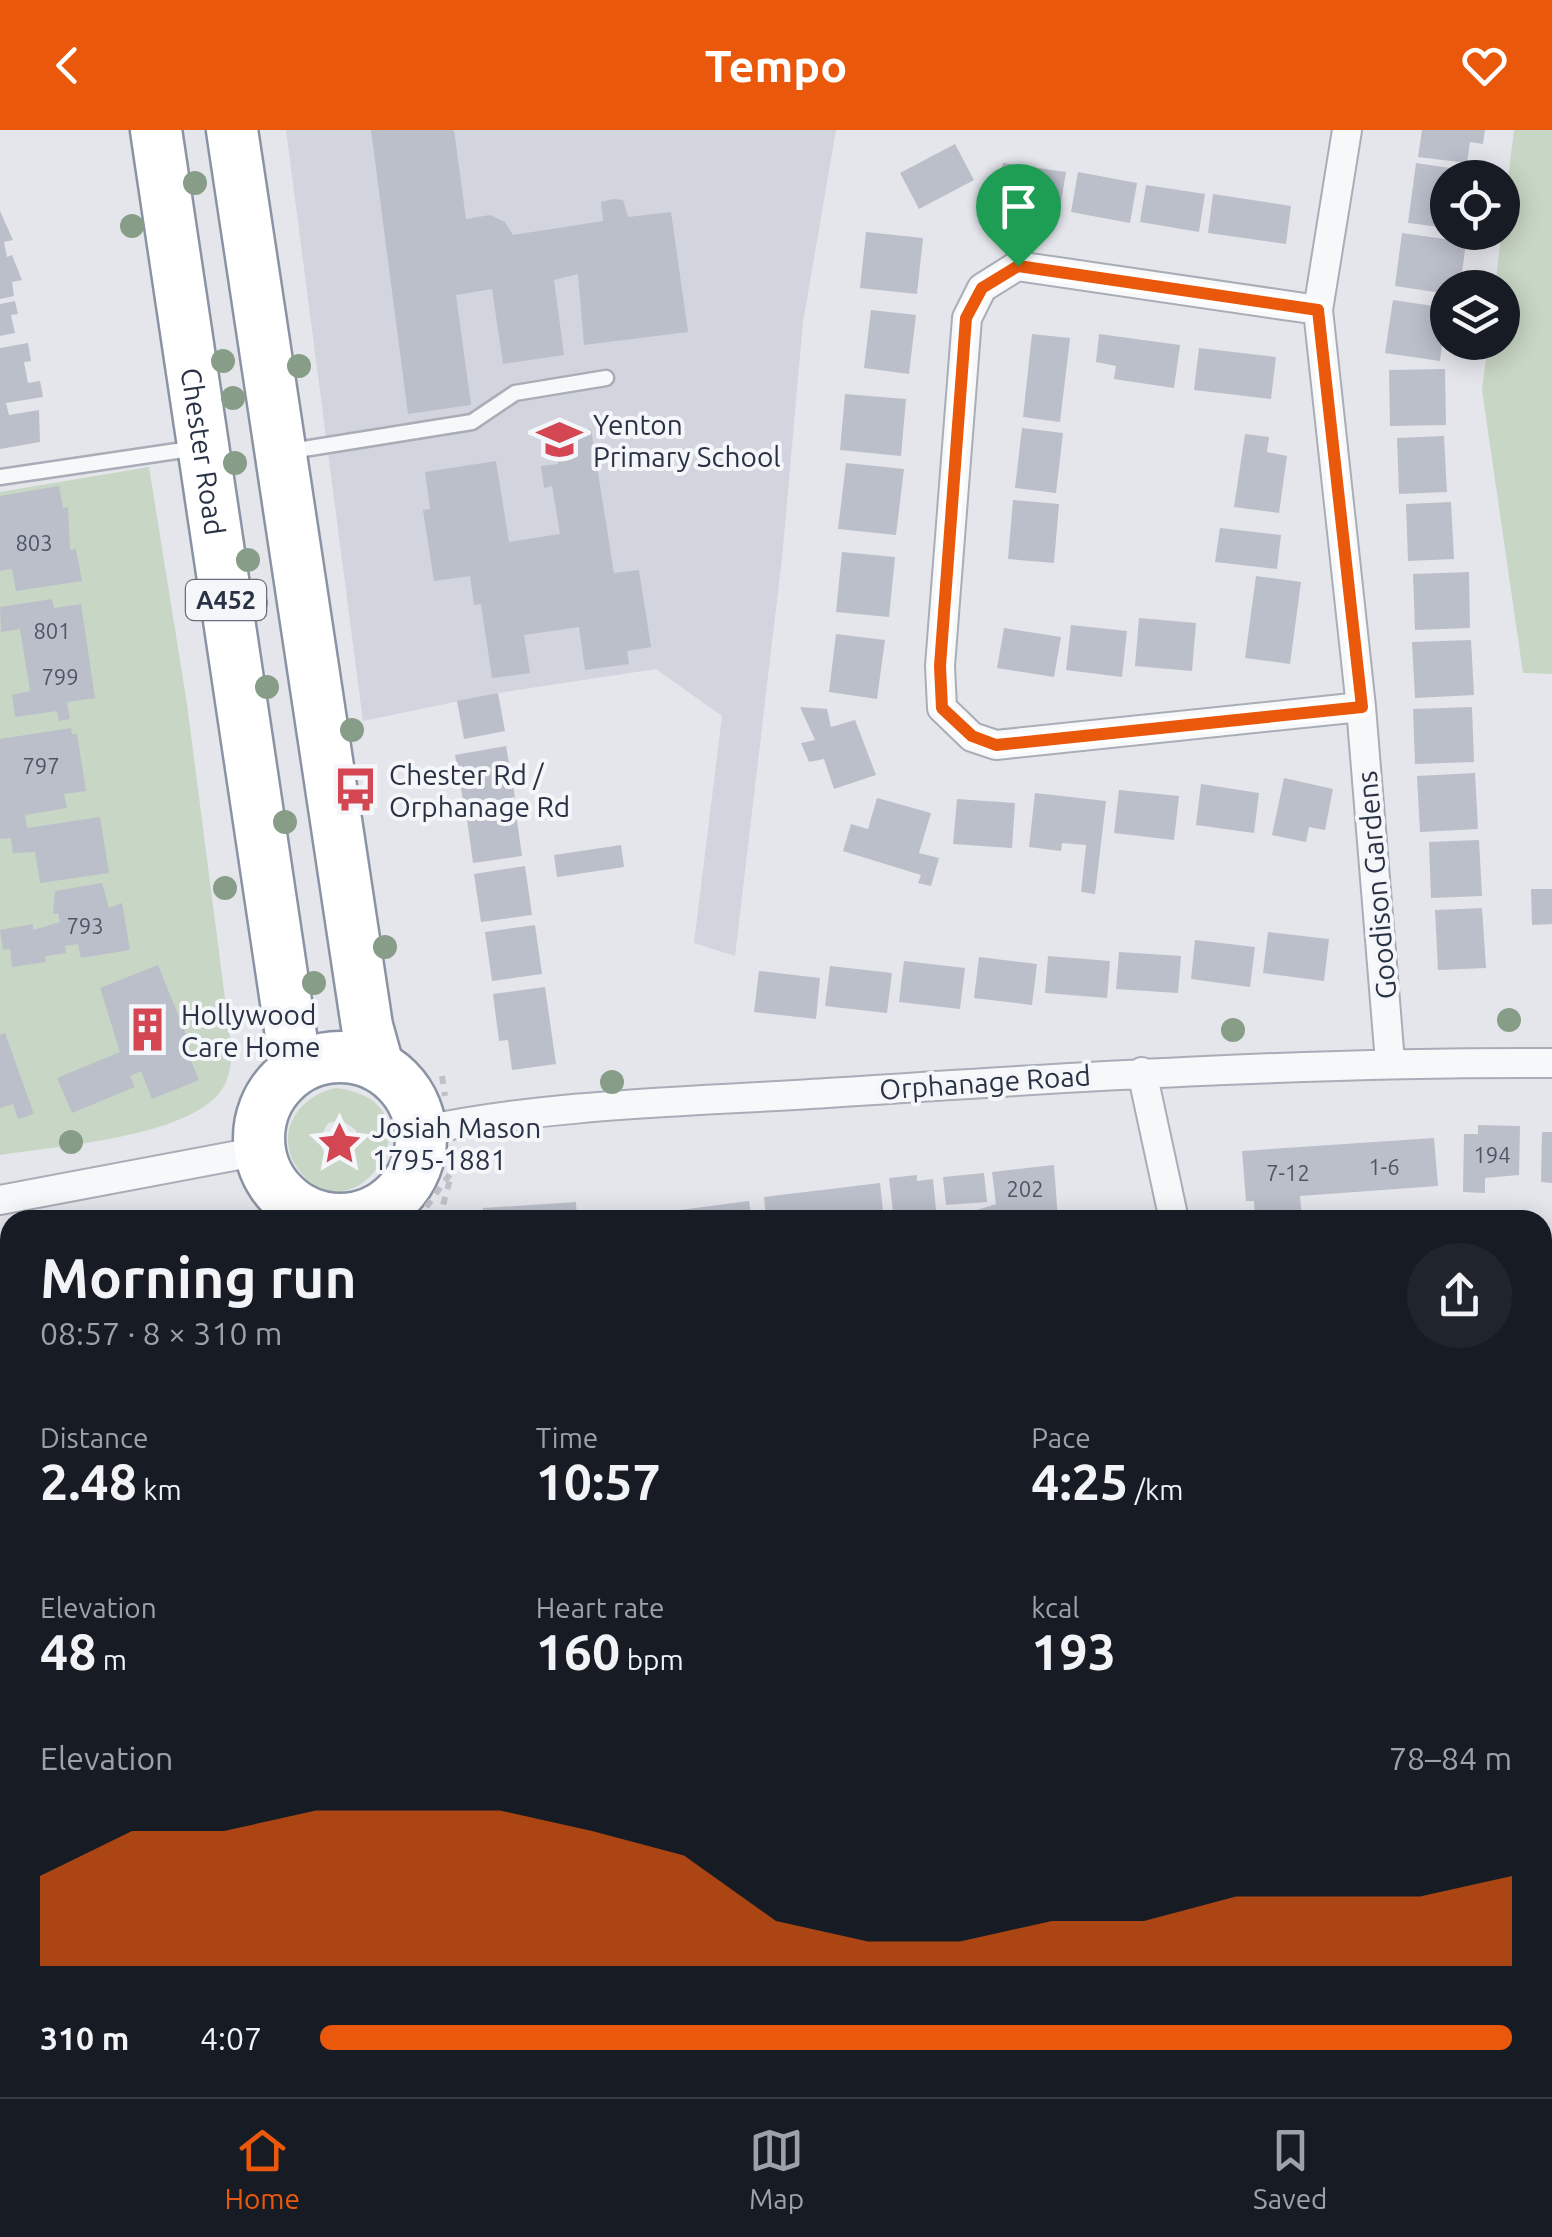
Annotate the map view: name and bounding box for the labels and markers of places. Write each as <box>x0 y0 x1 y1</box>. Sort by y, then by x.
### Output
pin <box>976 164 1061 267</box>
place label: Yenton Primary School <box>593 409 781 472</box>
school or university icon: Yenton Primary School <box>536 416 584 464</box>
place label: Chester Rd / Orphanage Rd <box>389 759 570 822</box>
bus stop icon: Chester Rd / Orphanage Rd <box>332 766 380 814</box>
place label: Hollywood Care Home <box>181 999 321 1062</box>
building icon: Hollywood Care Home <box>124 1006 172 1054</box>
place label: Josiah Mason 1795-1881 <box>372 1112 541 1175</box>
place icon: Josiah Mason 1795-1881 <box>315 1119 363 1167</box>

